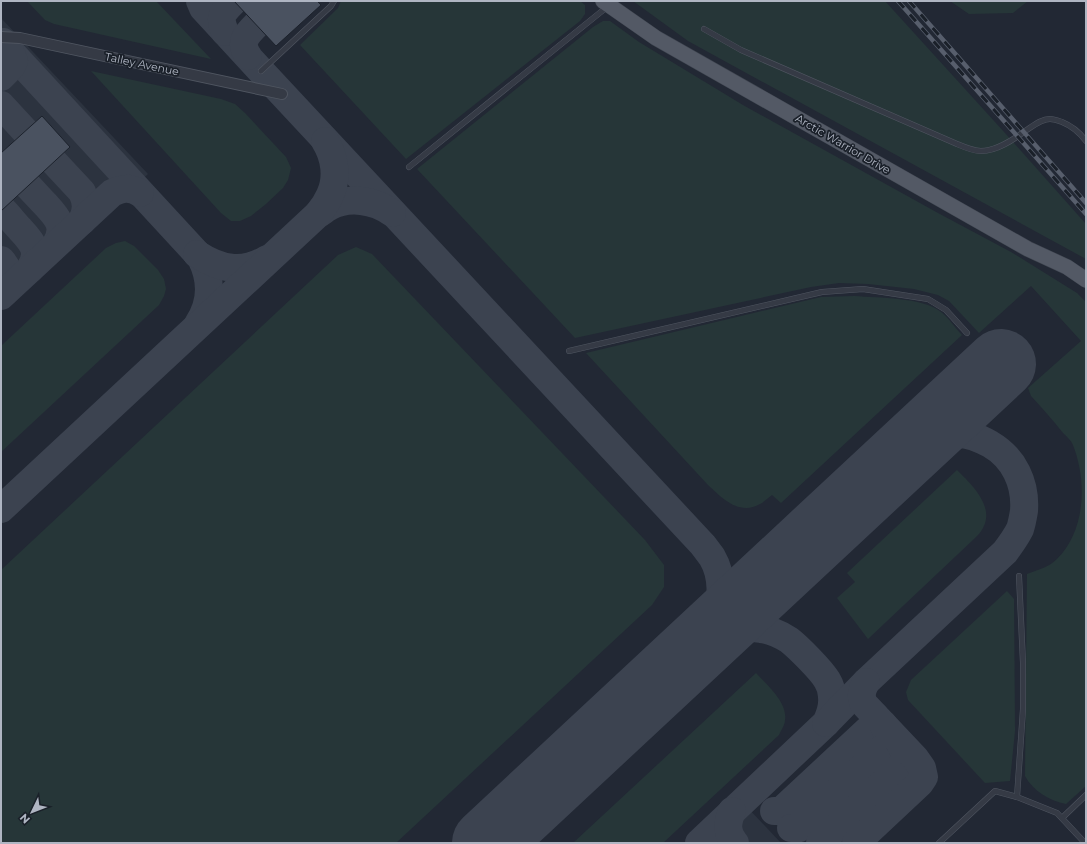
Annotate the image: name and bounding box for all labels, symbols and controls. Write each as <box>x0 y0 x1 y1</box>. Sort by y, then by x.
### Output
street label: Talley Avenue <box>104 49 181 79</box>
street label: Arctic Warrior Drive <box>793 111 893 177</box>
north arrow <box>12 792 52 832</box>
text: N <box>17 811 33 827</box>

